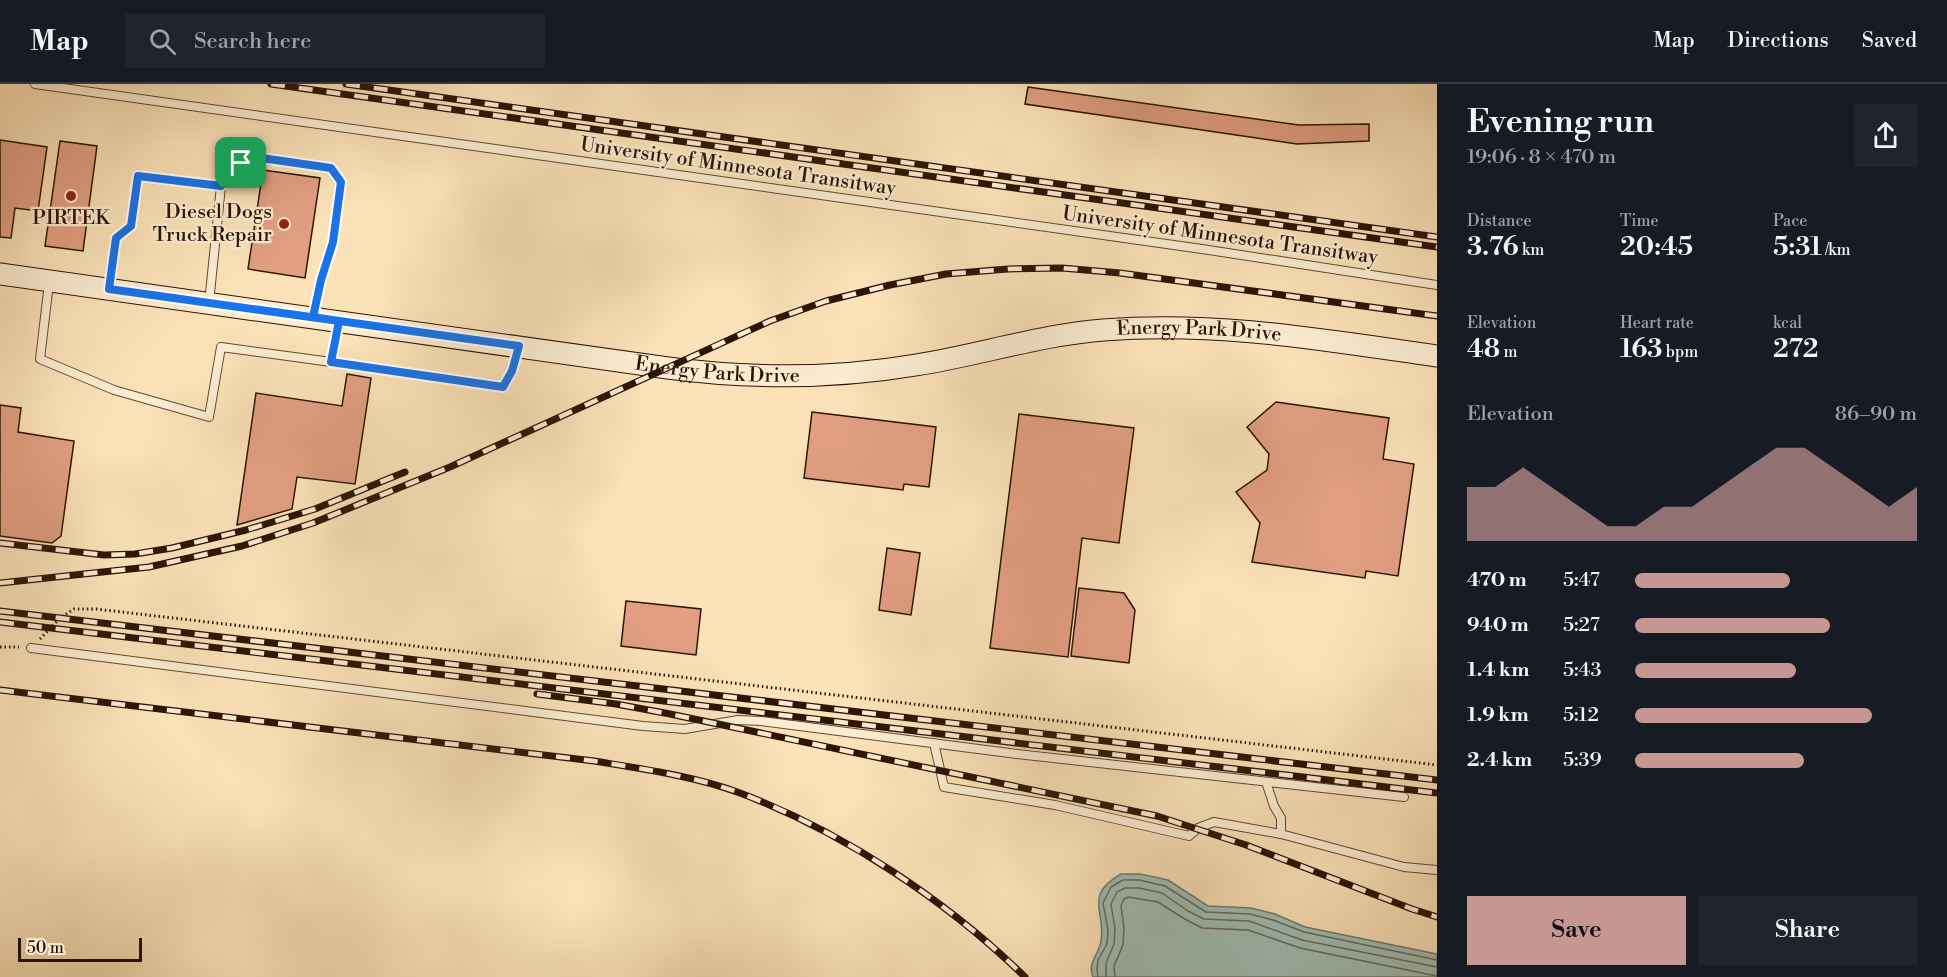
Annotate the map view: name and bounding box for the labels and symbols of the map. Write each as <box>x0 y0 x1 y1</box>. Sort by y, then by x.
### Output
street label: University of Minnesota Transitway <box>578 132 898 202</box>
pin <box>215 137 266 188</box>
marker: PIRTEK <box>64 189 78 203</box>
place label: Diesel Dogs Truck Repair <box>153 200 272 248</box>
street label: University of Minnesota Transitway <box>1060 201 1380 271</box>
place label: PIRTEK <box>32 206 111 231</box>
marker: Diesel Dogs Truck Repair <box>277 217 291 231</box>
street label: Energy Park Drive <box>1116 315 1283 347</box>
street label: Energy Park Drive <box>633 351 800 388</box>
scale bar <box>18 935 142 962</box>

